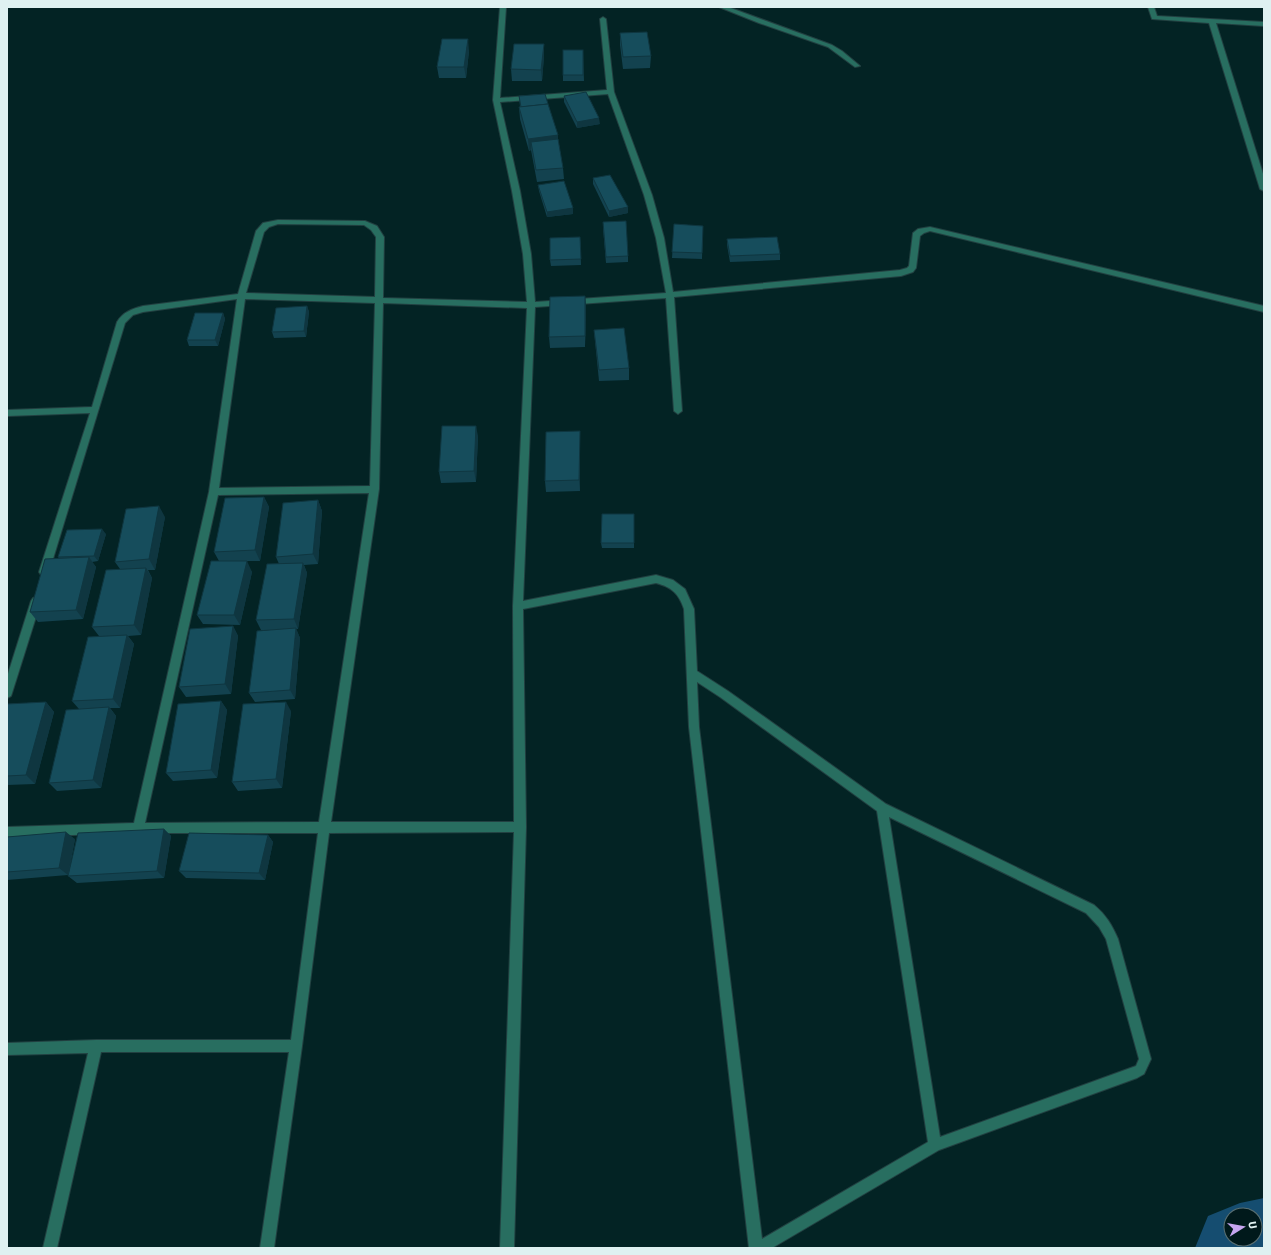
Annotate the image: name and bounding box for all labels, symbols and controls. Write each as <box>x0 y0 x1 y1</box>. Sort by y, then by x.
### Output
north arrow <box>1223 1207 1263 1247</box>
text: U <box>1245 1220 1259 1230</box>

